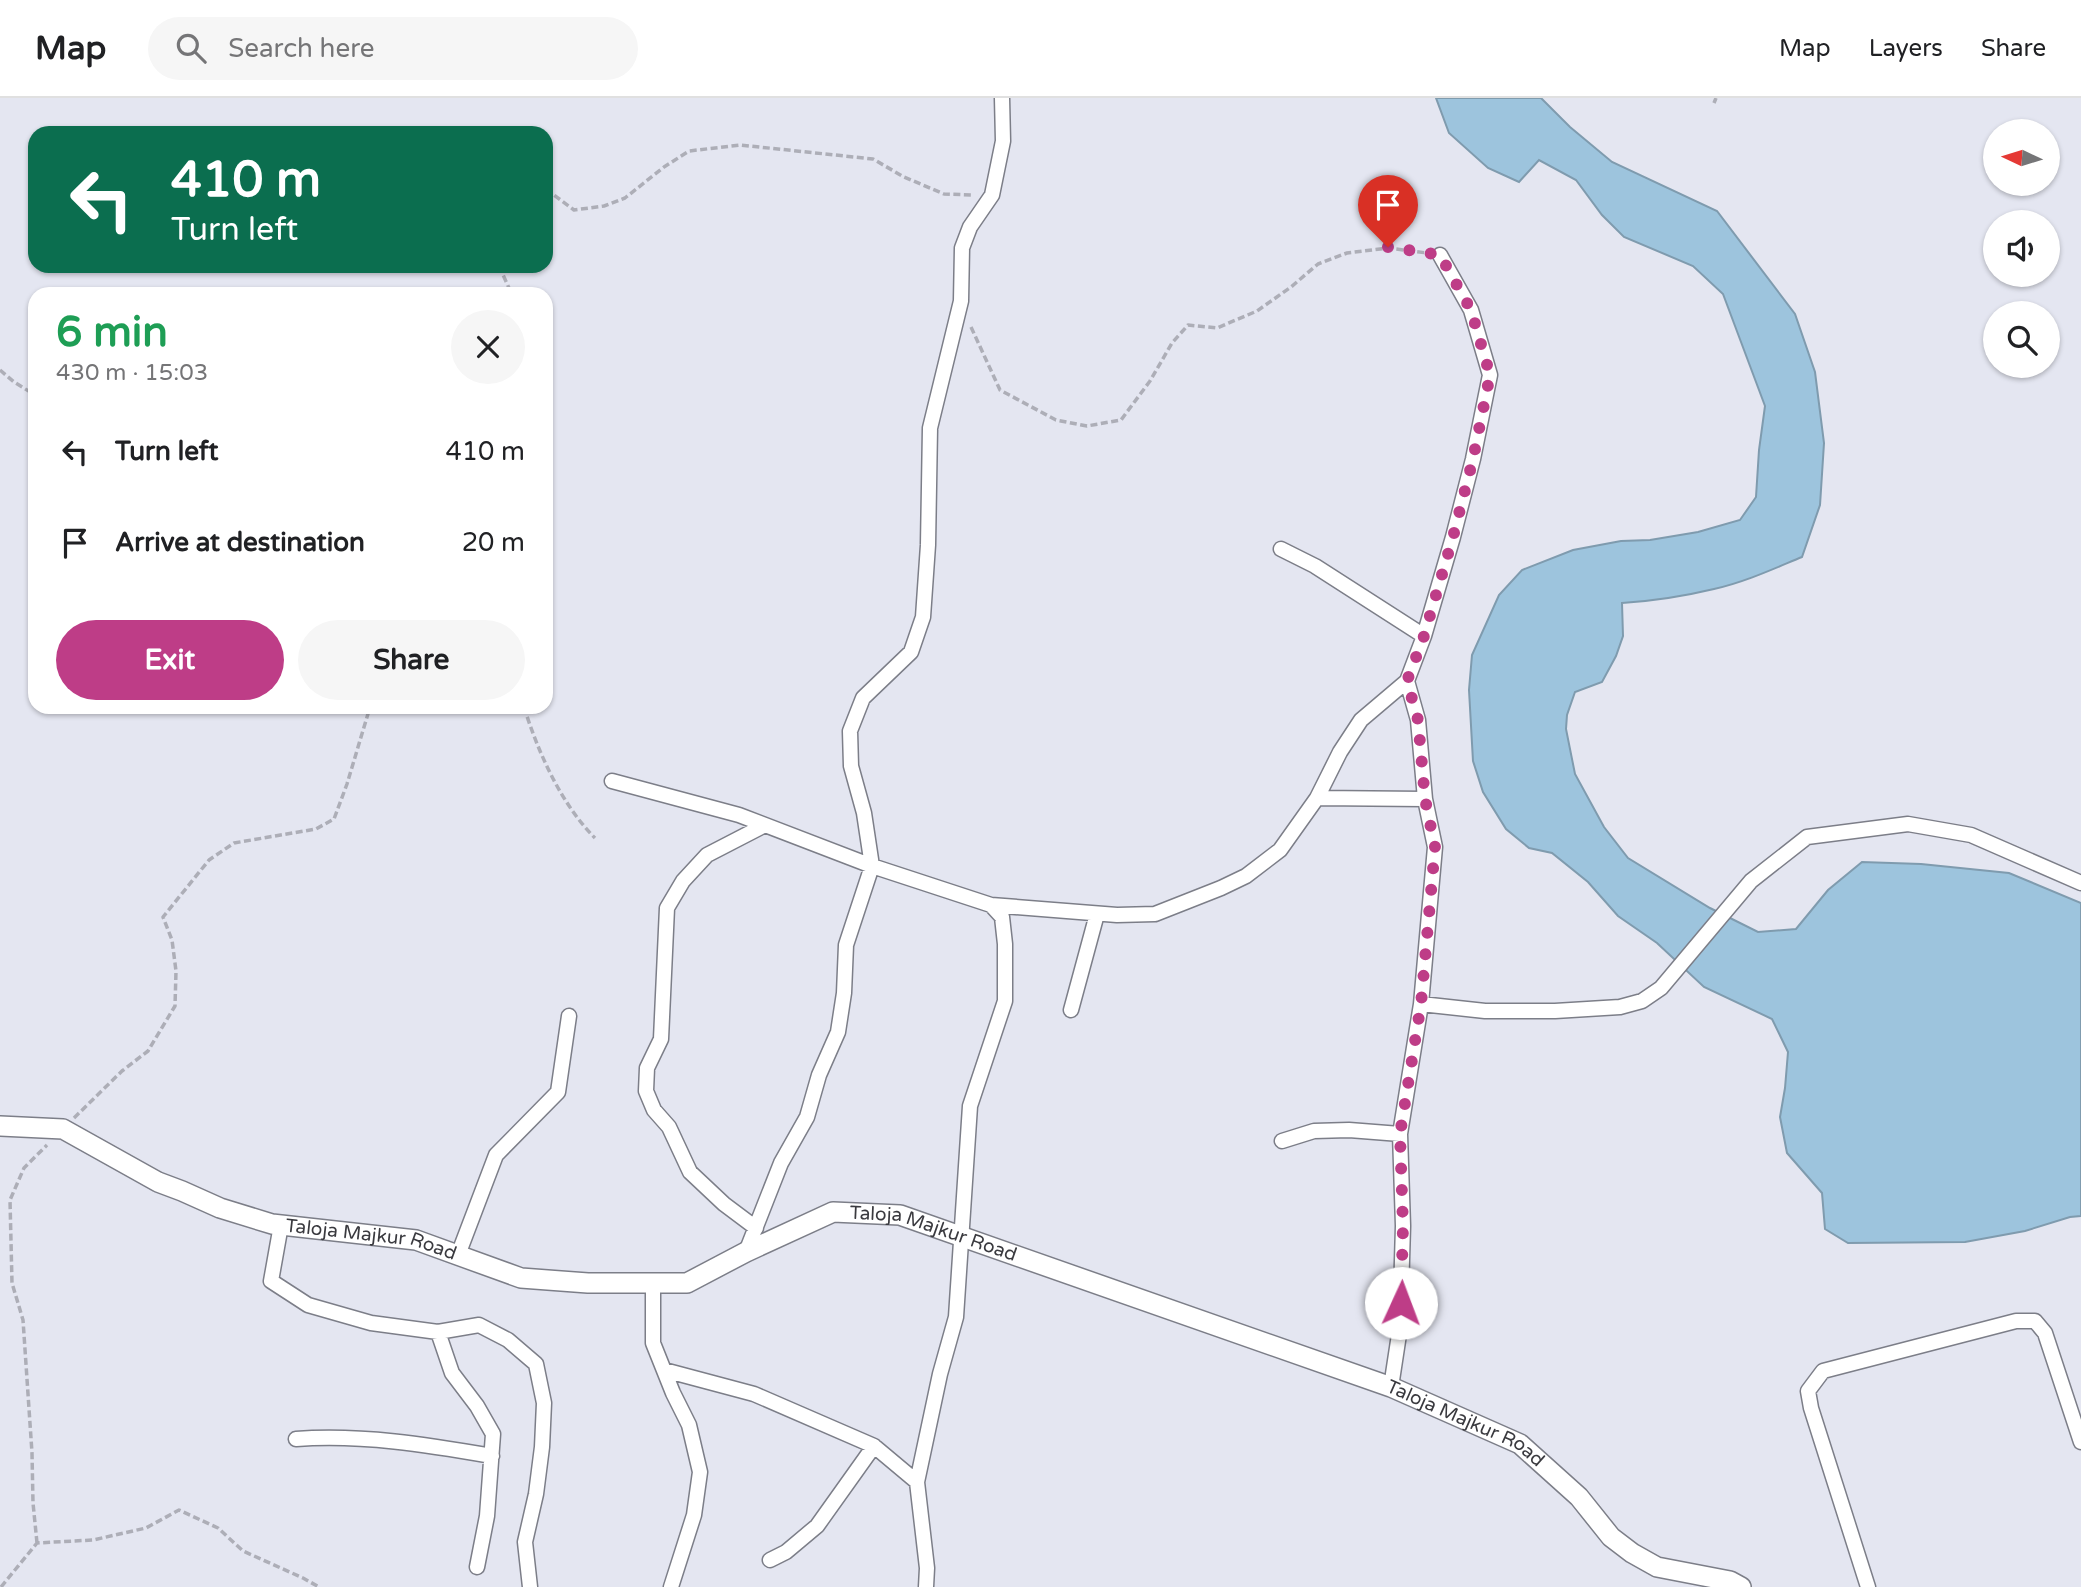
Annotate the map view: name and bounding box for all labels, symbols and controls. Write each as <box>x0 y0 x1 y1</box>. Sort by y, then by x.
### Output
search box <box>148 17 638 80</box>
text: Map <box>35 29 106 68</box>
icon: search <box>172 29 210 67</box>
text: Search here <box>228 33 374 64</box>
text: Map <box>1779 34 1831 63</box>
text: Layers <box>1869 34 1943 63</box>
text: Share <box>1981 34 2046 63</box>
north arrow <box>1983 119 2060 196</box>
map controls <box>1983 119 2060 378</box>
text: 410 m <box>171 151 321 210</box>
icon: left <box>56 154 147 245</box>
pin <box>1358 175 1418 247</box>
icon: arrive <box>1369 186 1407 224</box>
button: sound <box>1983 210 2060 287</box>
text: Turn left <box>171 211 298 249</box>
button: search <box>1983 301 2060 378</box>
text: 6 min <box>56 307 168 358</box>
button: close <box>451 310 525 384</box>
text: 430 m · 15:03 <box>56 359 208 387</box>
icon: left <box>56 433 94 471</box>
text: Turn left <box>115 436 218 467</box>
text: 410 m <box>445 436 525 467</box>
icon: arrive <box>56 524 94 562</box>
text: Arrive at destination <box>115 527 365 558</box>
text: 20 m <box>462 527 525 558</box>
button: Exit <box>56 620 284 700</box>
button: Share <box>298 620 525 700</box>
street label: Taloja Majkur Road <box>849 1202 1020 1266</box>
street label: Taloja Majkur Road <box>285 1215 459 1265</box>
position arrow <box>1364 1266 1438 1340</box>
street label: Taloja Majkur Road <box>1383 1375 1549 1471</box>

